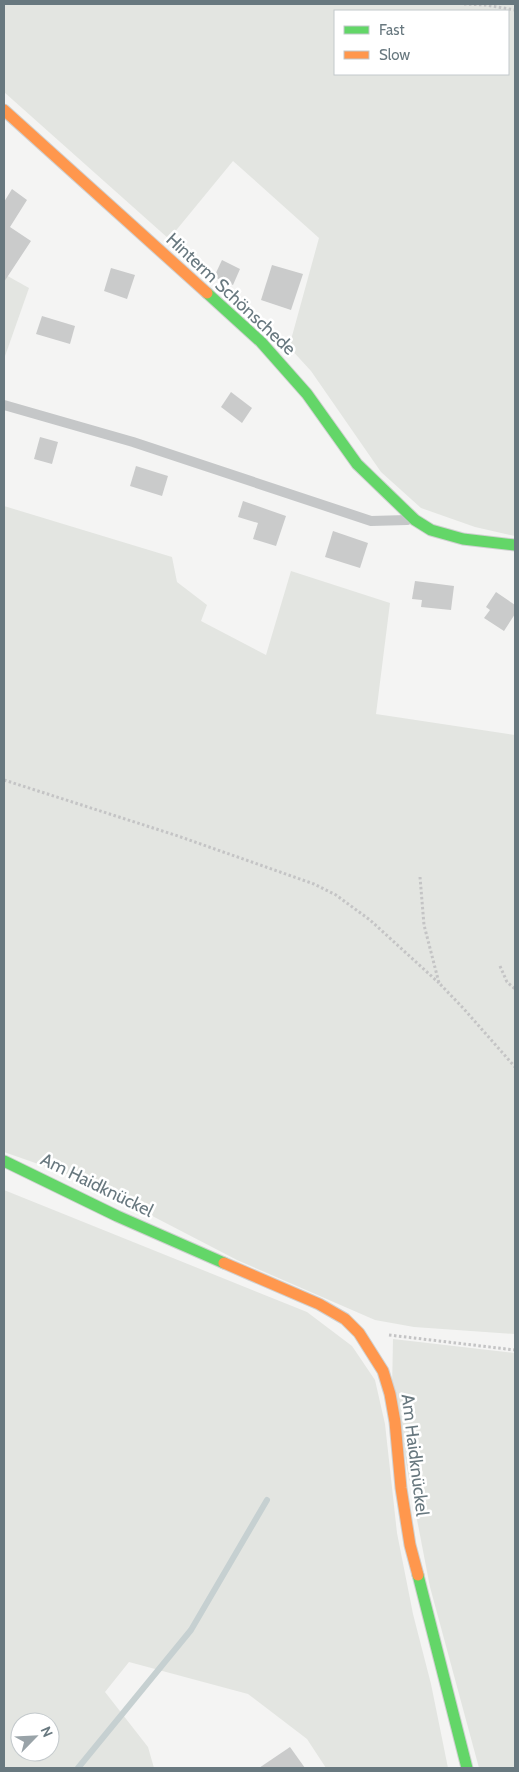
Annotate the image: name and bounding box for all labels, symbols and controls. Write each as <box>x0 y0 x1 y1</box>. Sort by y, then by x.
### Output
legend <box>334 10 509 75</box>
text: Fast <box>379 21 404 39</box>
text: Slow <box>379 46 410 64</box>
street label: Hinterm Schönschede <box>162 228 300 360</box>
street label: Am Haidknückel <box>37 1148 158 1222</box>
street label: Am Haidknückel <box>397 1393 433 1518</box>
north arrow <box>10 1712 60 1762</box>
text: N <box>37 1724 57 1740</box>

